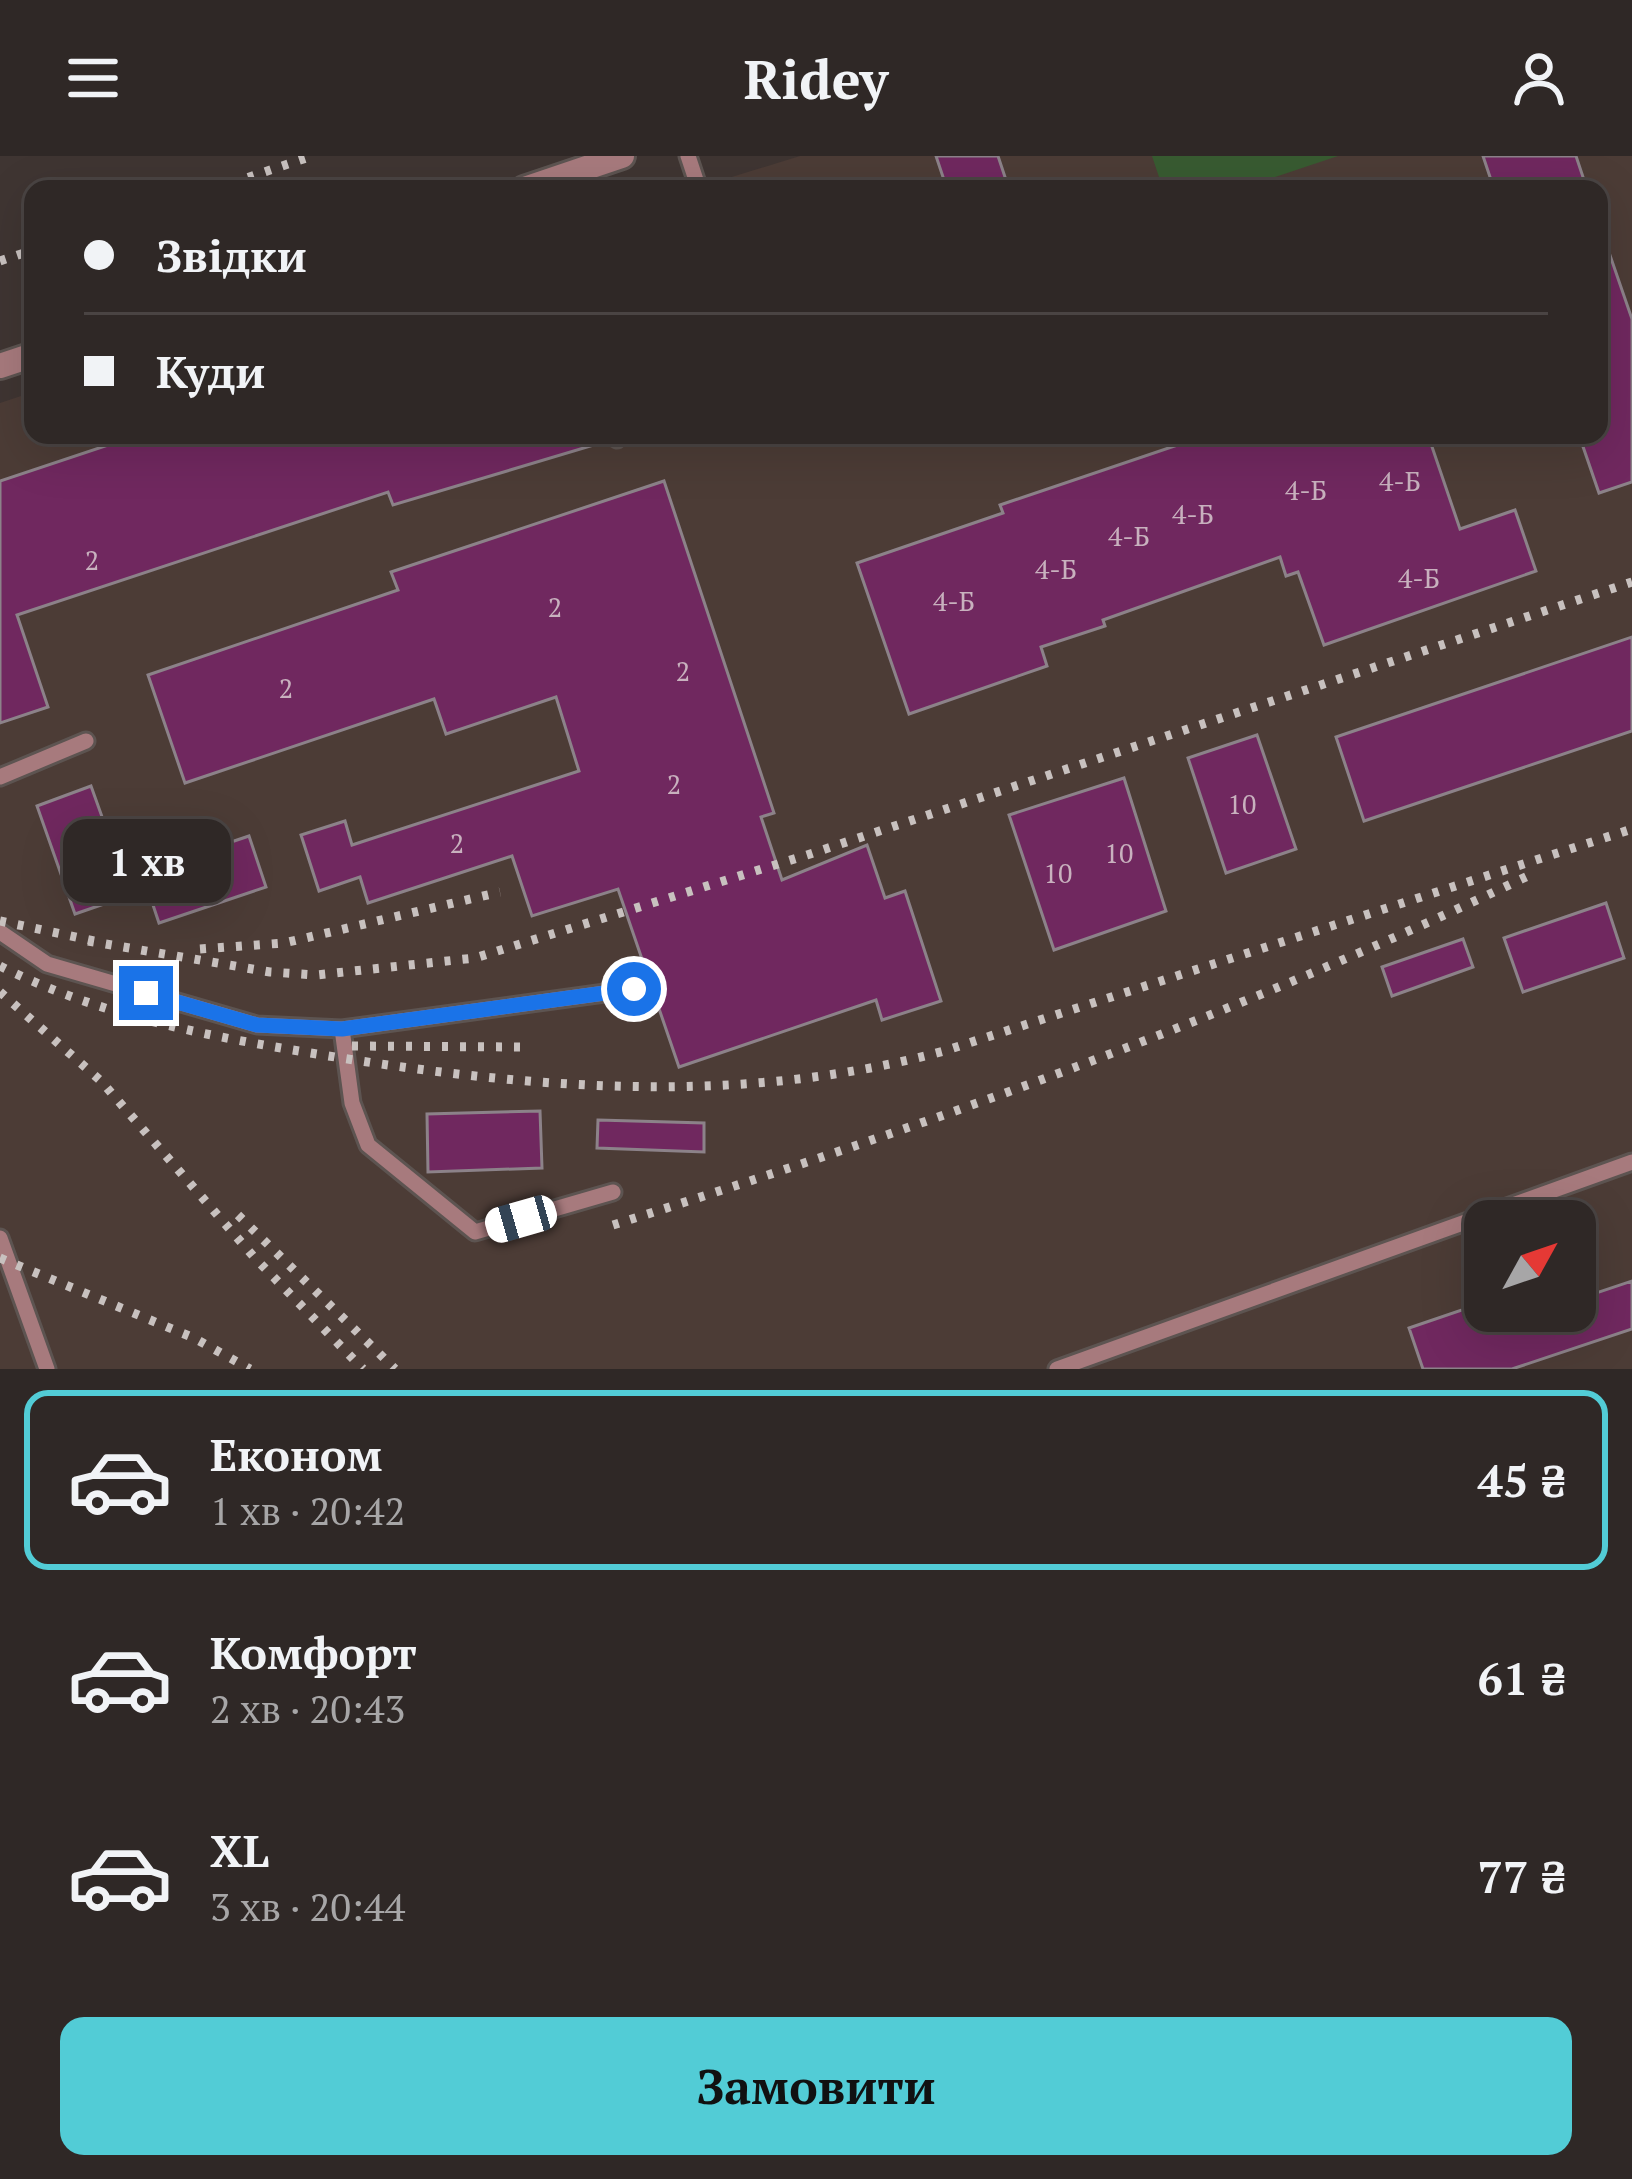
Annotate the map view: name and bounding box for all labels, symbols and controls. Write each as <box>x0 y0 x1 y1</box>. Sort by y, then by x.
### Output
text: Ridey <box>744 43 888 114</box>
icon: menu <box>60 45 126 111</box>
icon: person <box>1506 45 1572 111</box>
text: Звідки <box>156 225 307 285</box>
text: Куди <box>156 341 265 401</box>
house number: 4-Б <box>1379 463 1421 499</box>
house number: 4-Б <box>1285 472 1327 508</box>
house number: 4-Б <box>1172 496 1214 532</box>
house number: 4-Б <box>1108 518 1150 554</box>
house number: 2 <box>85 542 99 578</box>
house number: 4-Б <box>1035 551 1077 587</box>
house number: 4-Б <box>1398 560 1440 596</box>
house number: 4-Б <box>933 583 975 619</box>
house number: 2 <box>548 589 562 625</box>
house number: 2 <box>676 653 690 689</box>
house number: 2 <box>279 670 293 706</box>
house number: 2 <box>667 766 681 802</box>
house number: 10 <box>1228 786 1256 822</box>
callout: 1 хв <box>62 819 230 903</box>
house number: 2 <box>450 825 464 861</box>
text: 1 хв <box>109 835 185 887</box>
house number: 10 <box>1105 835 1133 871</box>
house number: 10 <box>1044 855 1072 891</box>
route start <box>607 962 661 1016</box>
route end <box>119 966 173 1020</box>
car <box>481 1192 561 1246</box>
north arrow <box>1464 1200 1596 1332</box>
map controls <box>1464 1200 1596 1332</box>
text: Економ <box>210 1424 383 1484</box>
icon: car <box>66 1426 174 1534</box>
text: 45 ₴ <box>1478 1450 1566 1510</box>
text: 1 хв · 20:42 <box>210 1484 405 1536</box>
text: Комфорт <box>210 1622 417 1682</box>
icon: car <box>66 1624 174 1732</box>
text: 61 ₴ <box>1478 1648 1566 1708</box>
text: 2 хв · 20:43 <box>210 1682 405 1734</box>
text: XL <box>210 1820 269 1880</box>
icon: car <box>66 1822 174 1930</box>
text: 77 ₴ <box>1478 1846 1566 1906</box>
text: 3 хв · 20:44 <box>210 1880 405 1932</box>
button: Замовити <box>60 2017 1572 2155</box>

